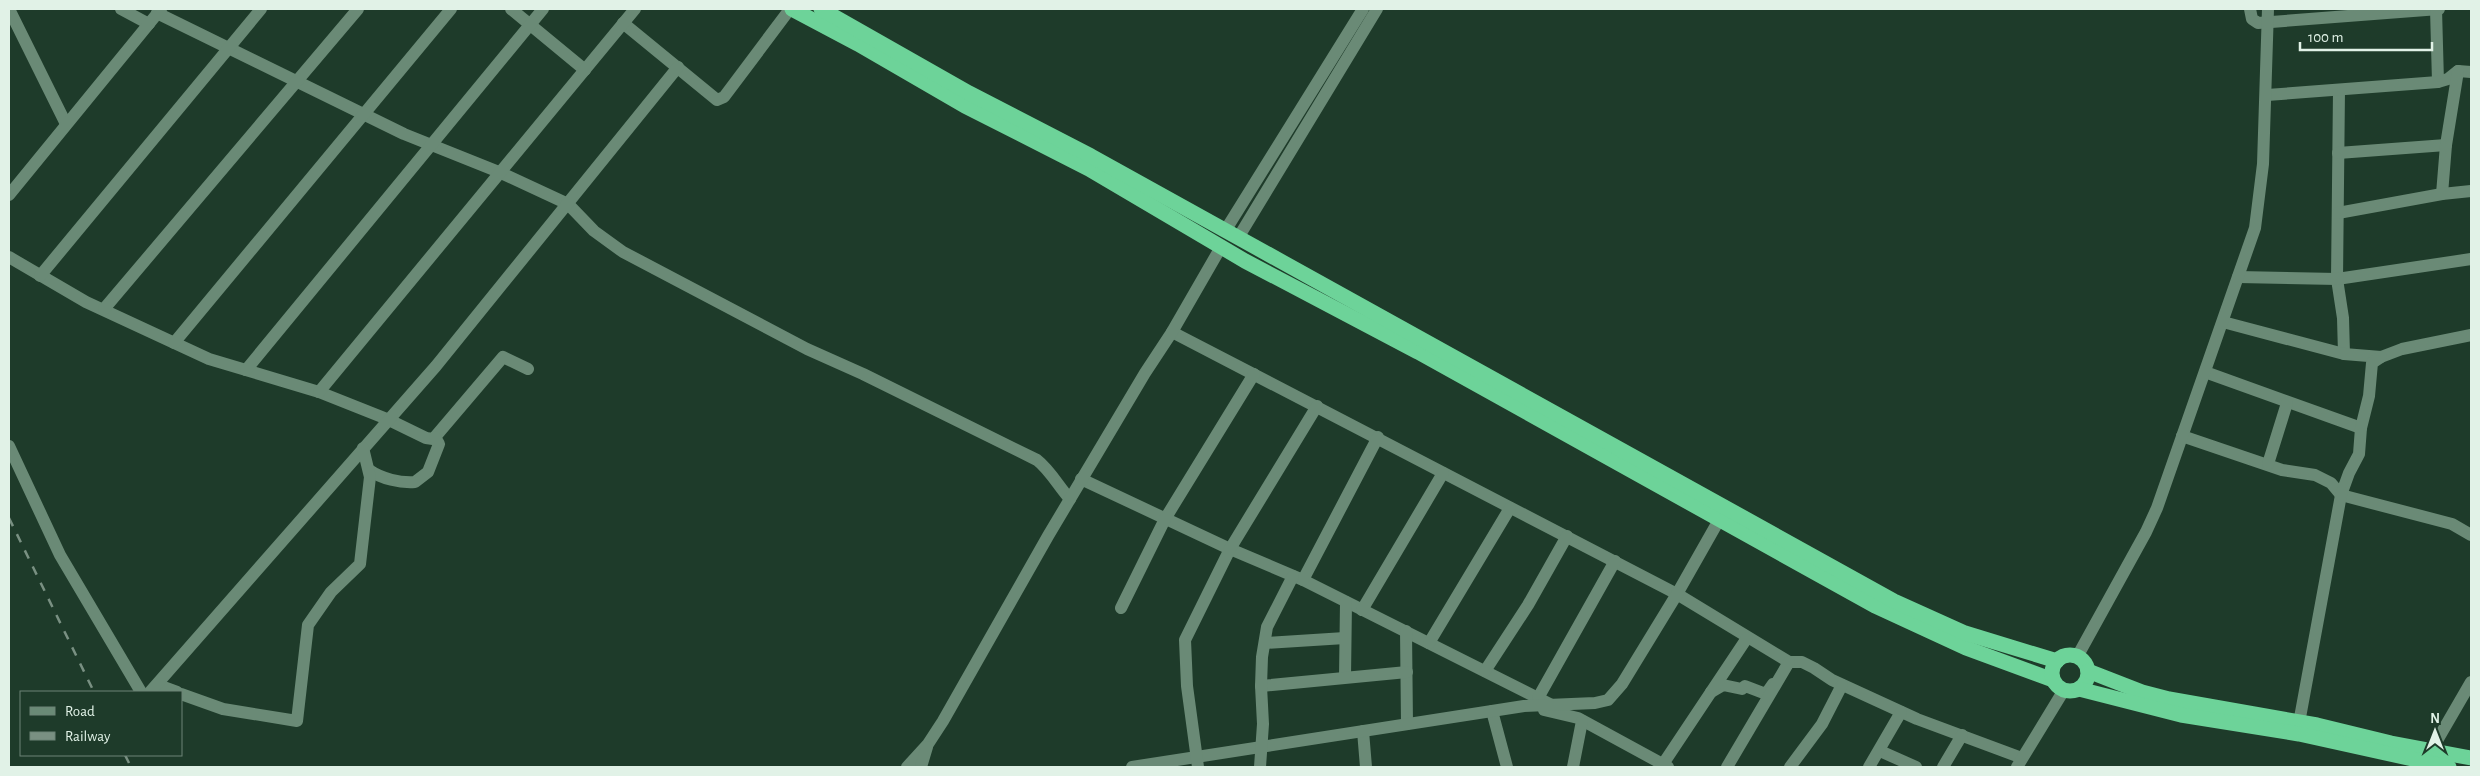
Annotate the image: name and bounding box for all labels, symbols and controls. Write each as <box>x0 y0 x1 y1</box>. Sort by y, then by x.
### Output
scale bar <box>2300 20 2432 52</box>
text: 100 m <box>2308 30 2343 45</box>
legend <box>20 691 182 756</box>
text: Road <box>65 704 95 719</box>
north arrow <box>2410 706 2460 756</box>
text: N <box>2430 712 2440 726</box>
text: Railway <box>65 729 111 744</box>

